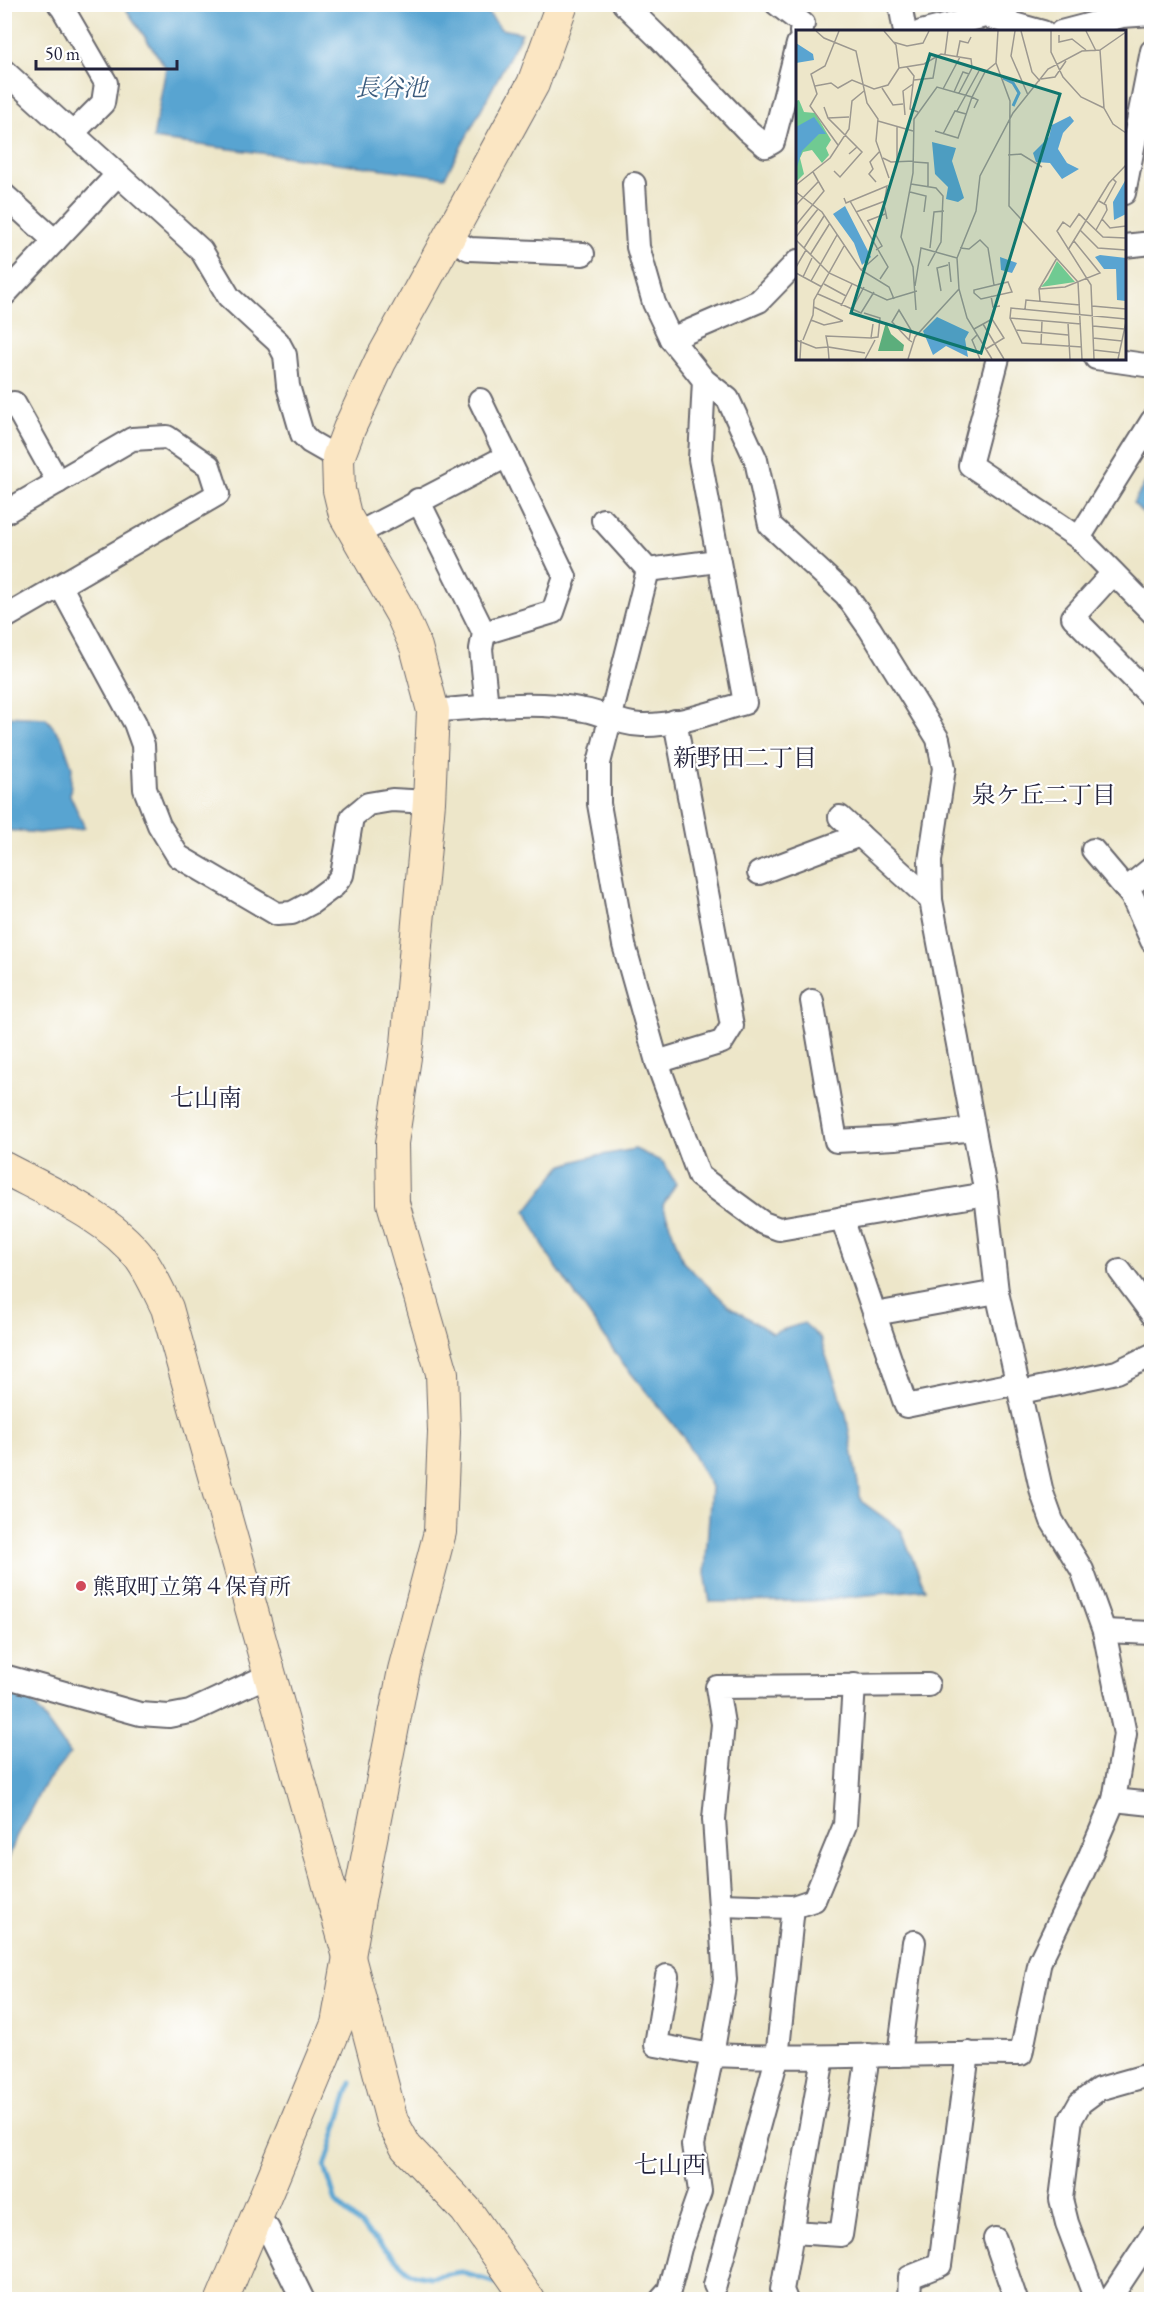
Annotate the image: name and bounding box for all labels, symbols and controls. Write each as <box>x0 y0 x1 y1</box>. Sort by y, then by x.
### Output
inset map <box>796 30 1126 360</box>
scale bar <box>36 33 177 71</box>
text: 50 m <box>45 42 80 65</box>
water label: 長谷池 <box>355 72 430 103</box>
district label: 新野田二丁目 <box>673 742 817 773</box>
district label: 泉ケ丘二丁目 <box>972 779 1116 810</box>
district label: 七山南 <box>170 1082 242 1113</box>
place label: 熊取町立第４保育所 <box>93 1572 291 1601</box>
marker: 熊取町立第４保育所 <box>74 1579 88 1593</box>
district label: 七山西 <box>634 2149 706 2180</box>

